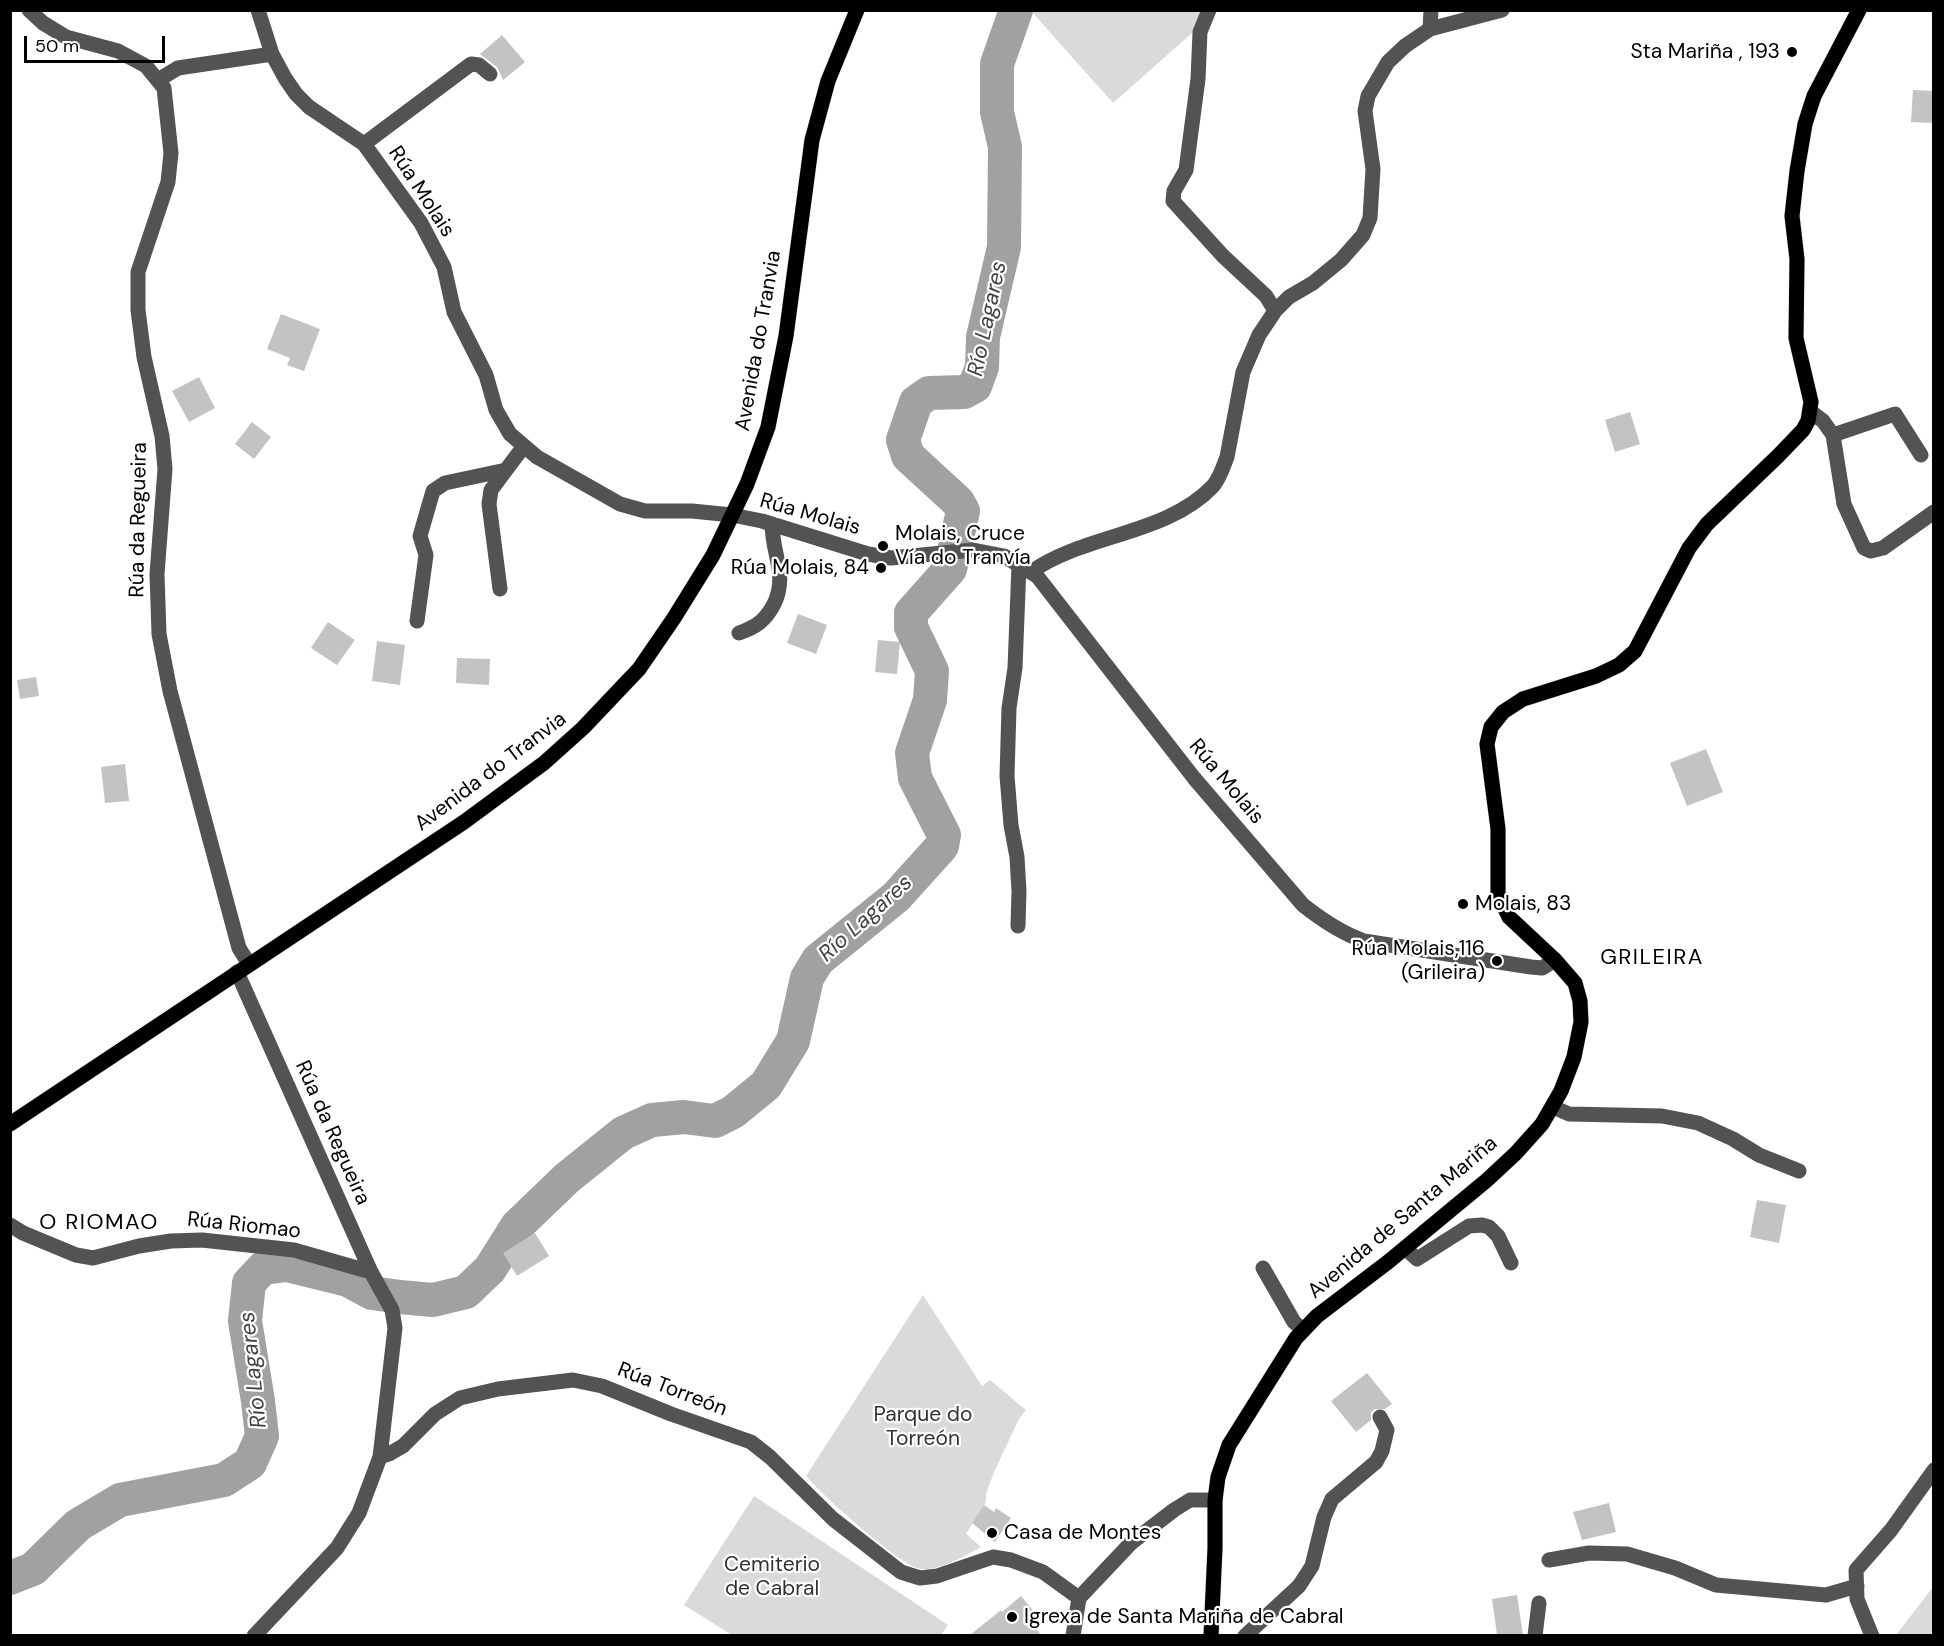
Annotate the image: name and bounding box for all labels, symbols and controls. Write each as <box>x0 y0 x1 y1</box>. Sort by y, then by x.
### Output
scale bar <box>27 24 168 62</box>
text: 50 m <box>35 34 79 58</box>
place label: Sta Mariña , 193 <box>1630 39 1780 65</box>
marker: Sta Mariña , 193 <box>1785 45 1799 59</box>
street label: Rúa Molais <box>382 142 460 242</box>
street label: Avenida do Tranvia <box>731 249 787 433</box>
water label: Río Lagares <box>963 259 1013 379</box>
street label: Rúa da Regueira <box>125 442 153 598</box>
street label: Rúa Molais <box>757 489 863 541</box>
place label: Molais, Cruce Vía do Tranvía <box>895 521 1031 571</box>
marker: Molais, Cruce Vía do Tranvía <box>876 539 890 553</box>
place label: Rúa Molais, 84 <box>731 555 869 581</box>
marker: Rúa Molais, 84 <box>874 561 888 575</box>
street label: Avenida do Tranvia <box>410 707 572 837</box>
street label: Rúa Molais <box>1183 734 1269 830</box>
water label: Río Lagares <box>814 870 918 968</box>
place label: Molais, 83 <box>1475 891 1571 917</box>
marker: Molais, 83 <box>1456 897 1470 911</box>
place label: Rúa Molais,116 (Grileira) <box>1352 936 1485 986</box>
district label: GRILEIRA <box>1600 945 1704 971</box>
marker: Rúa Molais,116 (Grileira) <box>1490 954 1504 968</box>
street label: Rúa da Regueira <box>289 1057 375 1209</box>
street label: Avenida de Santa Mariña <box>1303 1131 1503 1305</box>
street label: Rúa Riomao <box>186 1208 302 1244</box>
district label: O RIOMAO <box>39 1210 159 1236</box>
water label: Río Lagares <box>235 1310 273 1430</box>
street label: Rúa Torreón <box>614 1358 730 1422</box>
park label: Parque do Torreón <box>874 1402 972 1452</box>
place label: Casa de Montes <box>1004 1520 1161 1546</box>
marker: Casa de Montes <box>985 1526 999 1540</box>
park label: Cemiterio de Cabral <box>724 1552 820 1602</box>
place label: Igrexa de Santa Mariña de Cabral <box>1024 1604 1344 1630</box>
marker: Igrexa de Santa Mariña de Cabral <box>1005 1610 1019 1624</box>

